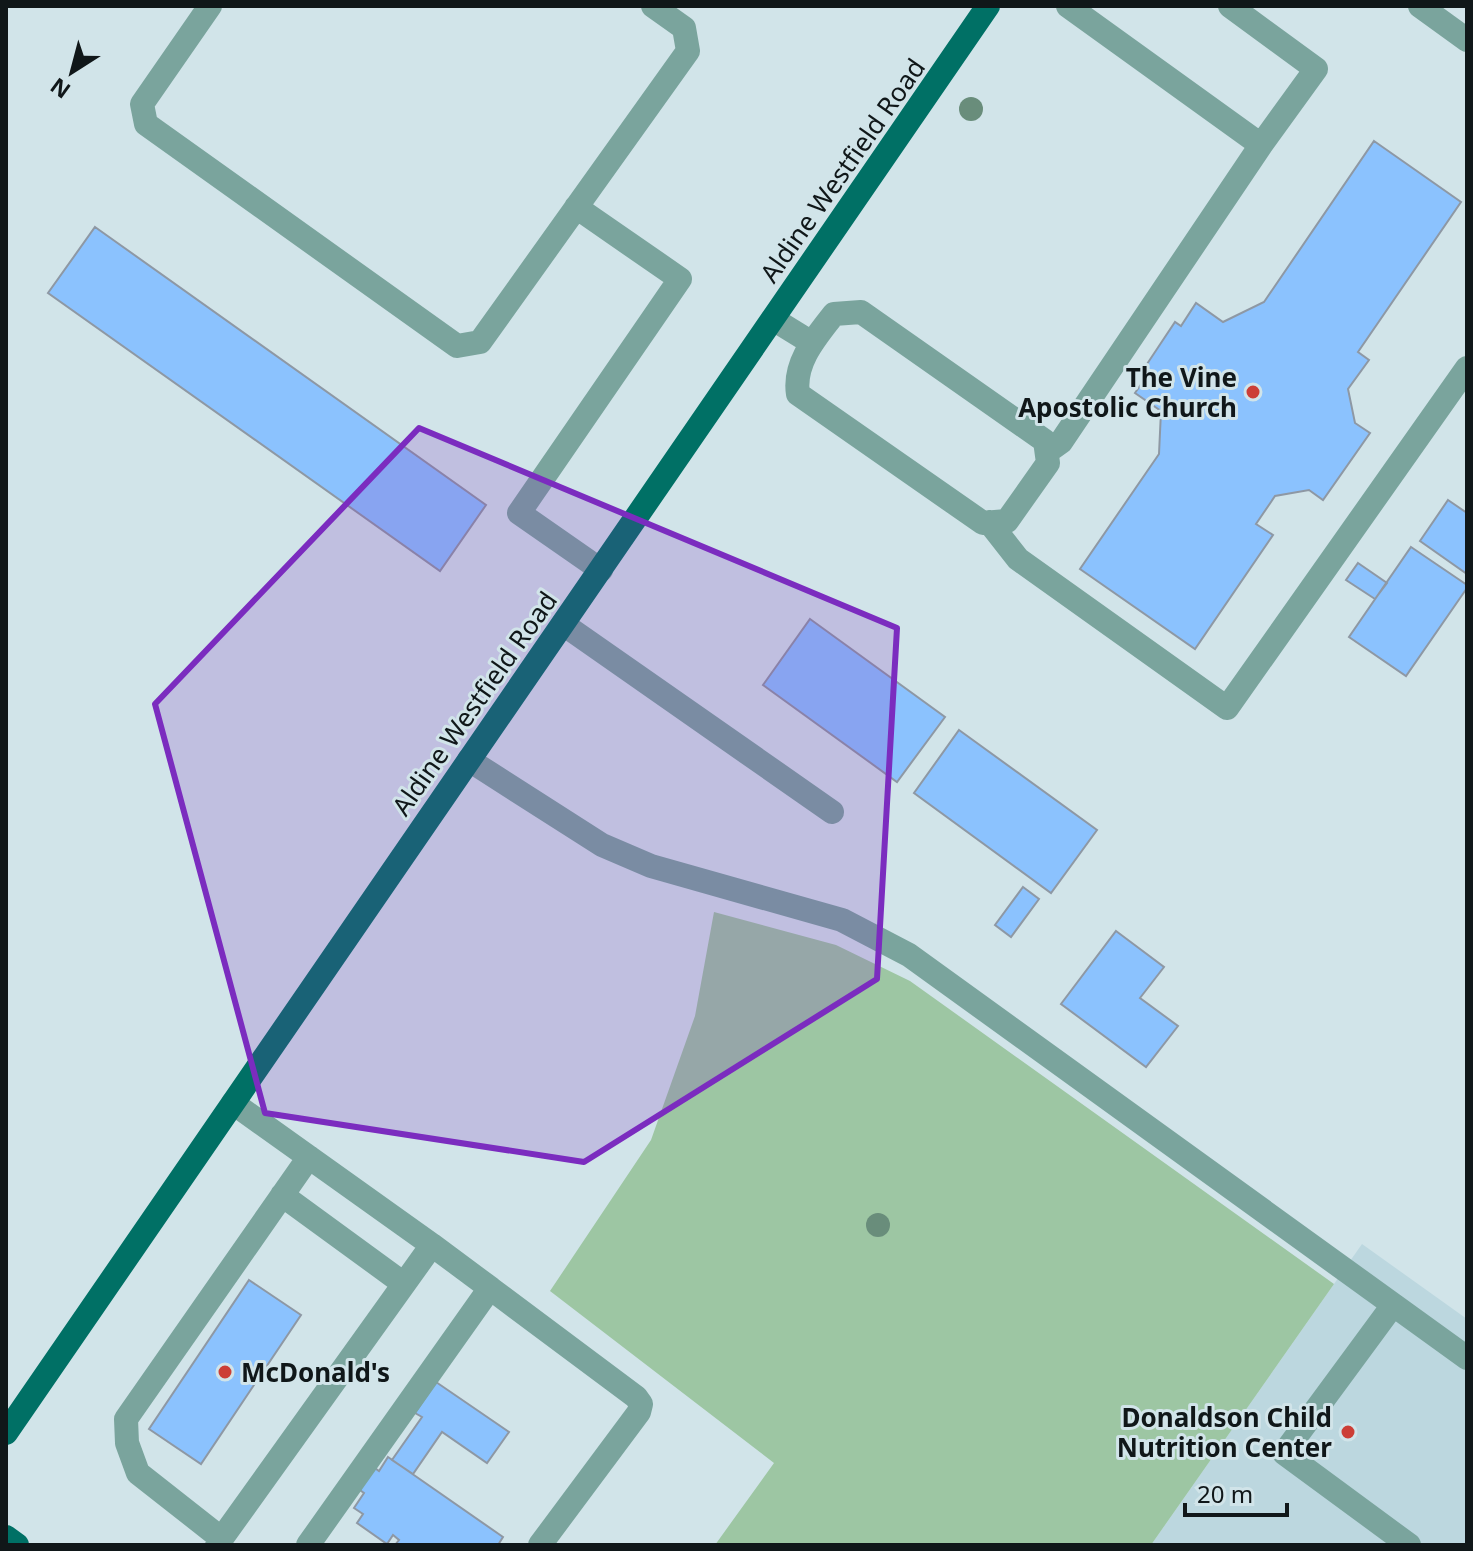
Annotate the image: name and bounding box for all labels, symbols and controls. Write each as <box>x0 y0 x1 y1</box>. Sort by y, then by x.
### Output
north arrow <box>32 32 112 112</box>
street label: Aldine Westfield Road <box>751 51 933 289</box>
text: N <box>44 72 76 106</box>
place label: The Vine Apostolic Church <box>1018 359 1237 425</box>
marker: The Vine Apostolic Church <box>1244 383 1262 401</box>
street label: Aldine Westfield Road <box>383 584 565 822</box>
place label: McDonald's <box>241 1354 390 1390</box>
marker: McDonald's <box>216 1363 234 1381</box>
place label: Donaldson Child Nutrition Center <box>1117 1399 1332 1465</box>
marker: Donaldson Child Nutrition Center <box>1339 1423 1357 1441</box>
scale bar <box>1185 1467 1287 1517</box>
text: 20 m <box>1197 1477 1253 1510</box>

